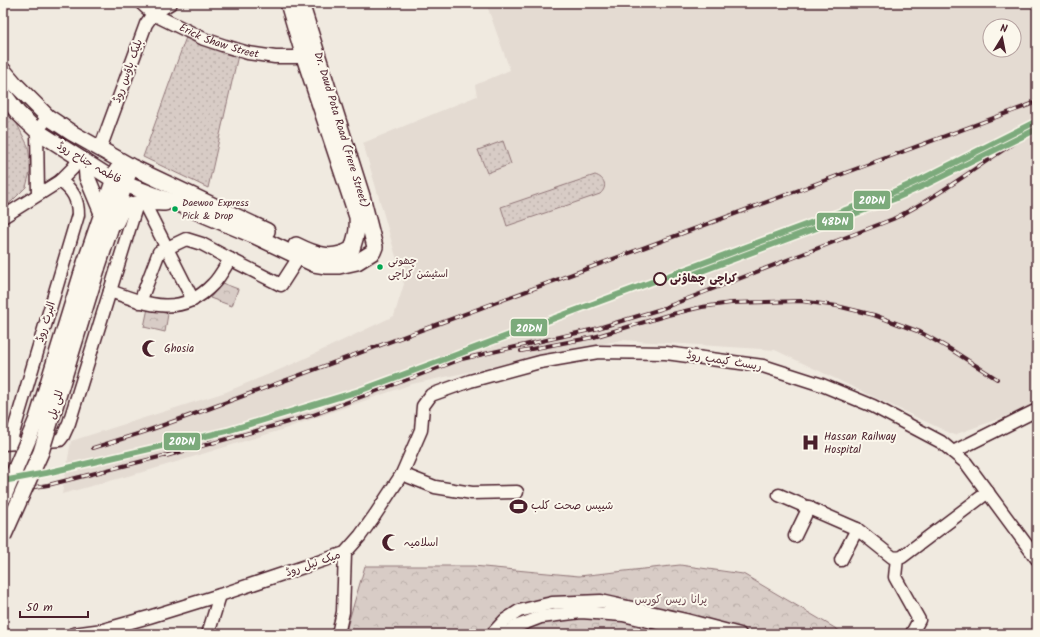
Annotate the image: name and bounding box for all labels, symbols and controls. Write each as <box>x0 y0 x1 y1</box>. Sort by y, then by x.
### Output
north arrow <box>982 18 1022 58</box>
street label: Erick Shaw Street <box>176 19 261 64</box>
text: N <box>999 20 1009 39</box>
street label: بلیک ہاؤس روڈ <box>108 37 148 105</box>
street label: Dr. Daud Pota Road (Frere Street) <box>309 50 373 210</box>
street label: فاطمہ جناح روڈ <box>53 137 125 189</box>
line badge: 20DN <box>853 190 891 210</box>
text: 20DN <box>859 192 885 210</box>
place label: Daewoo Express Pick & Drop <box>182 195 249 224</box>
marker: Daewoo Express Pick & Drop <box>170 204 180 214</box>
line badge: 48DN <box>816 212 854 231</box>
text: 48DN <box>822 213 848 231</box>
place label: چھونی اسٹیشن کراچی <box>388 253 448 282</box>
marker: چھونی اسٹیشن کراچی <box>375 262 385 272</box>
place label: کراچی چھاؤنی <box>670 270 737 288</box>
marker: کراچی چھاؤنی <box>653 272 667 286</box>
street label: البرٹ روڈ <box>31 299 61 345</box>
line badge: 20DN <box>510 318 548 337</box>
text: 20DN <box>516 320 542 338</box>
mosque icon: Ghosia <box>141 339 161 359</box>
place label: Ghosia <box>164 340 194 358</box>
street label: ریسٹ کیمپ روڈ <box>685 346 763 376</box>
street label: للی پل <box>43 388 69 422</box>
place label: Hassan Railway Hospital <box>824 428 897 459</box>
line badge: 20DN <box>163 432 201 451</box>
text: 20DN <box>169 433 195 451</box>
hospital icon: Hassan Railway Hospital <box>801 433 821 453</box>
sports icon: شیپس صحت کلب <box>508 496 528 516</box>
place label: شیپس صحت کلب <box>531 497 613 515</box>
mosque icon: اسلامیہ <box>381 533 401 553</box>
place label: اسلامیہ <box>404 534 438 552</box>
street label: میک نیل روڈ <box>283 546 343 582</box>
park label: پرانا ریس کورس <box>635 591 707 609</box>
scale bar <box>20 593 88 619</box>
text: 50 m <box>26 598 53 617</box>

